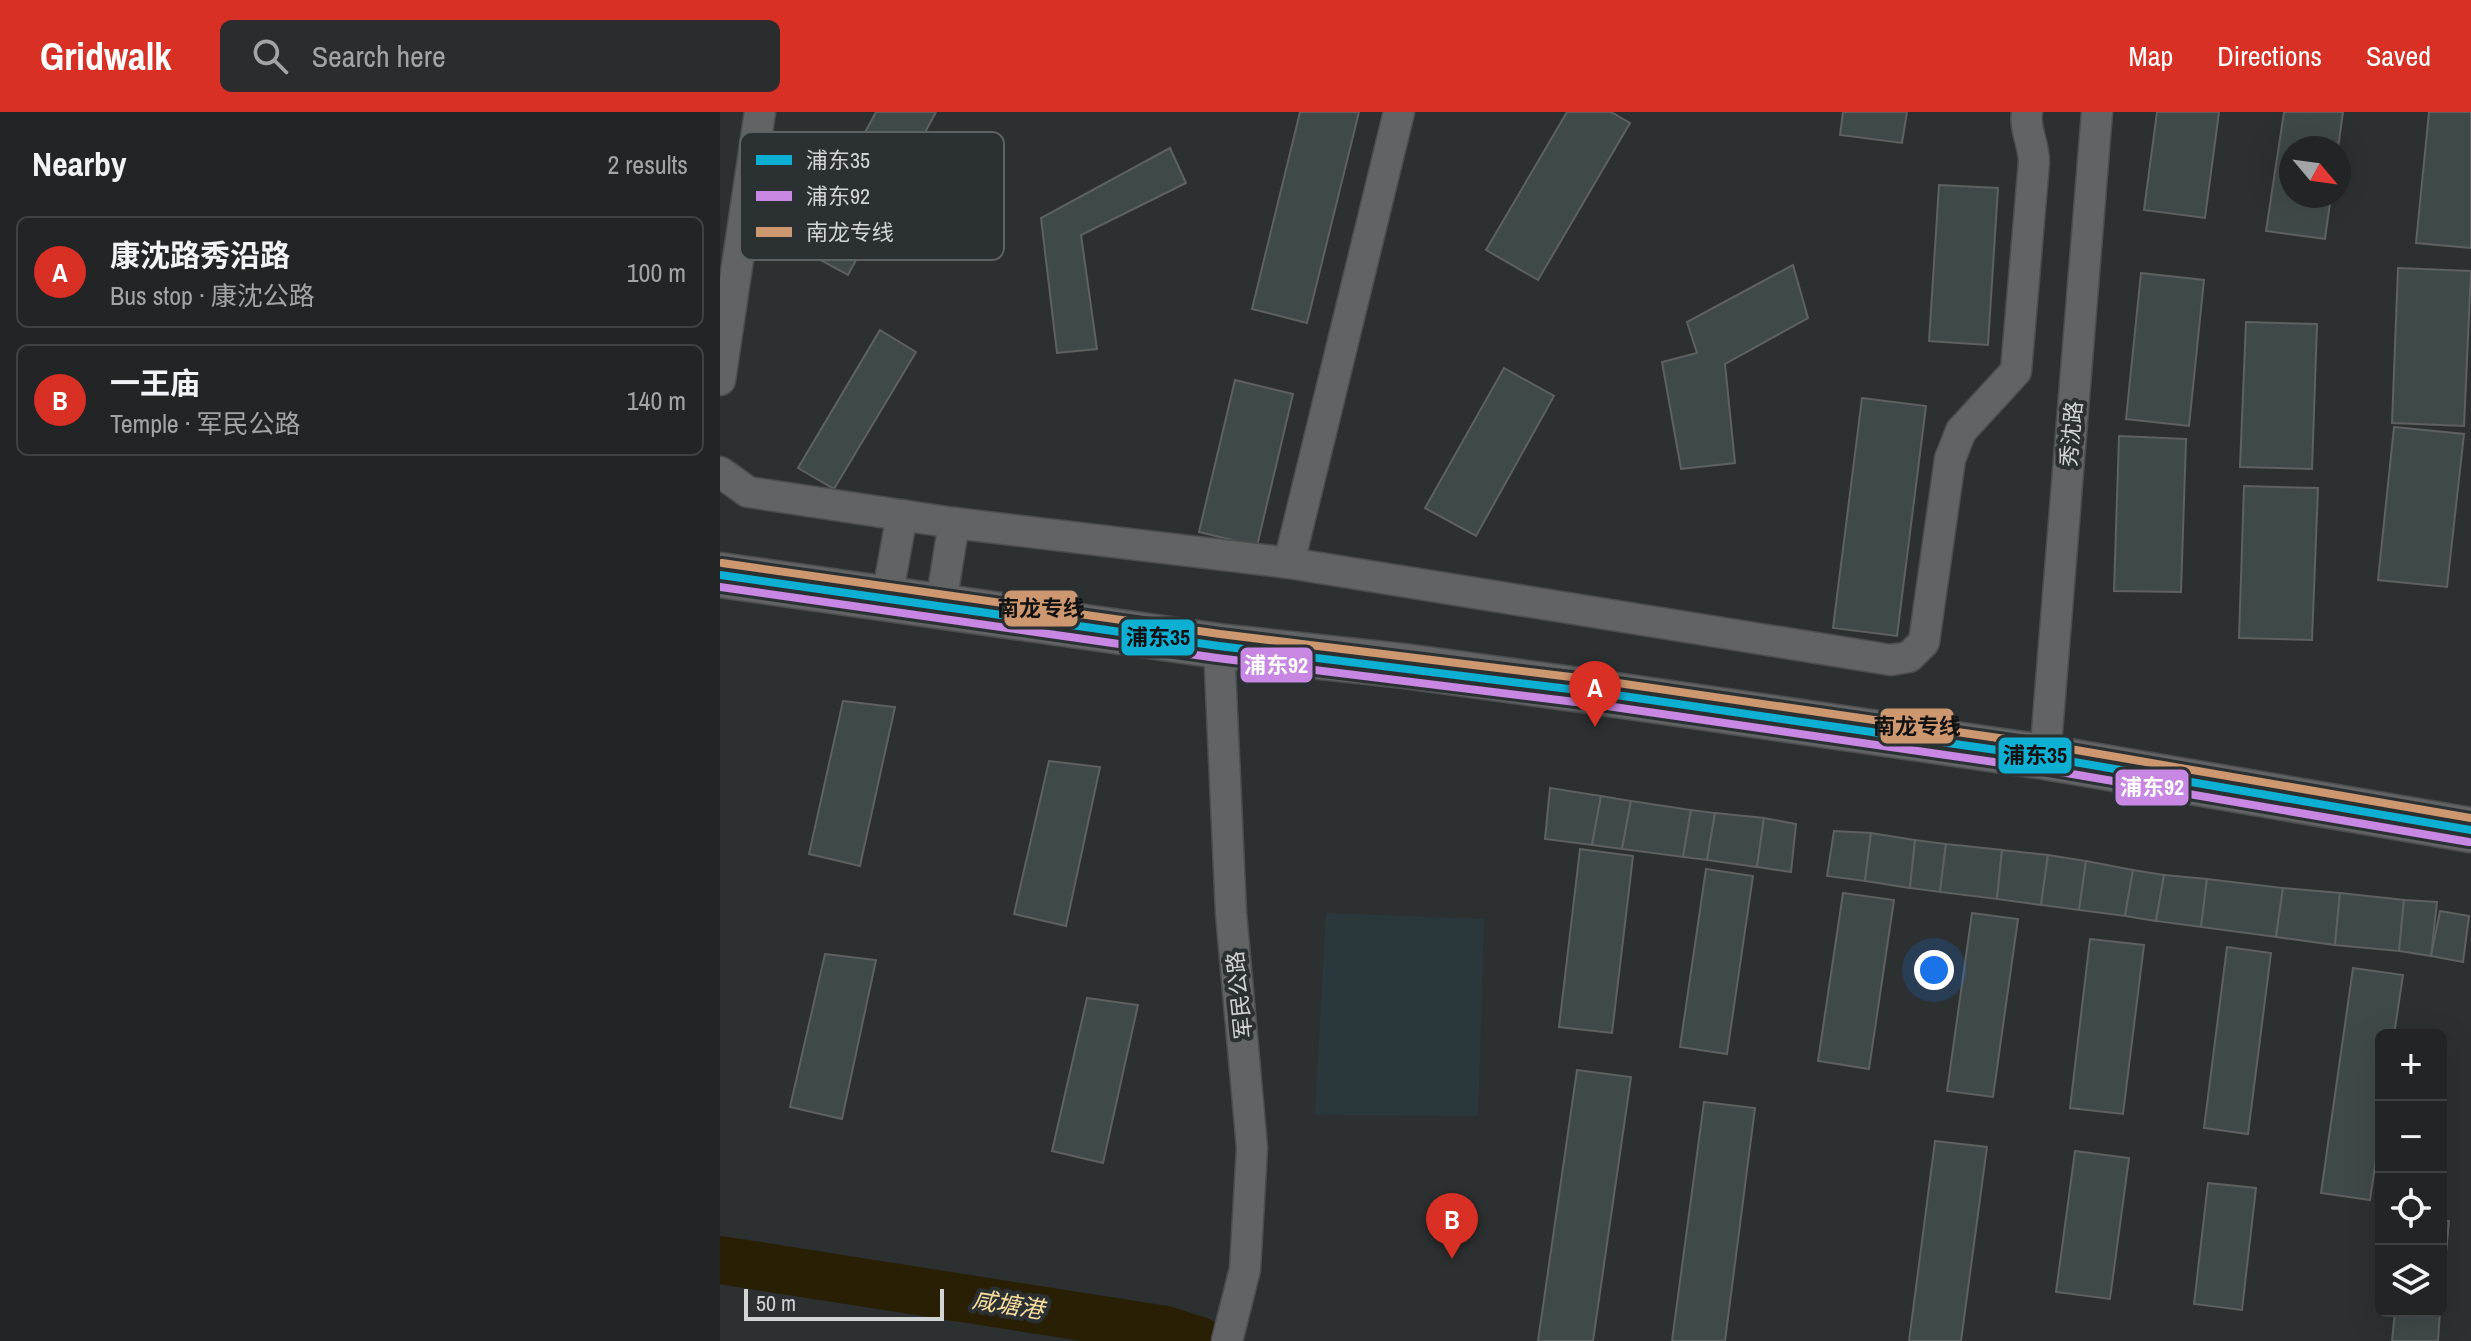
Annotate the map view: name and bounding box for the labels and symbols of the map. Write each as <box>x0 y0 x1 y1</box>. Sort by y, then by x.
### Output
legend <box>740 132 1004 260</box>
north arrow <box>2279 136 2351 208</box>
text: 浦东35 <box>806 145 870 175</box>
text: 浦东92 <box>806 181 870 211</box>
text: 南龙专线 <box>806 217 894 247</box>
street label: 秀沈路 <box>2053 400 2089 468</box>
line badge: 南龙专线 <box>1003 589 1079 628</box>
text: 南龙专线 <box>997 593 1085 623</box>
line badge: 浦东35 <box>1120 618 1196 657</box>
text: 浦东35 <box>1126 622 1190 652</box>
line badge: 浦东92 <box>1239 646 1314 684</box>
text: 浦东92 <box>1244 650 1308 680</box>
pin: A <box>1569 661 1621 727</box>
line badge: 南龙专线 <box>1879 707 1955 745</box>
text: 南龙专线 <box>1873 711 1961 741</box>
line badge: 浦东35 <box>1997 736 2073 775</box>
text: 浦东35 <box>2003 740 2067 770</box>
line badge: 浦东92 <box>2114 768 2190 807</box>
text: 浦东92 <box>2120 772 2184 802</box>
street label: 军民公路 <box>1219 950 1259 1040</box>
your location <box>1914 950 1954 990</box>
pin: B <box>1426 1193 1478 1259</box>
water label: 咸塘港 <box>970 1283 1049 1326</box>
scale bar <box>744 1285 944 1321</box>

